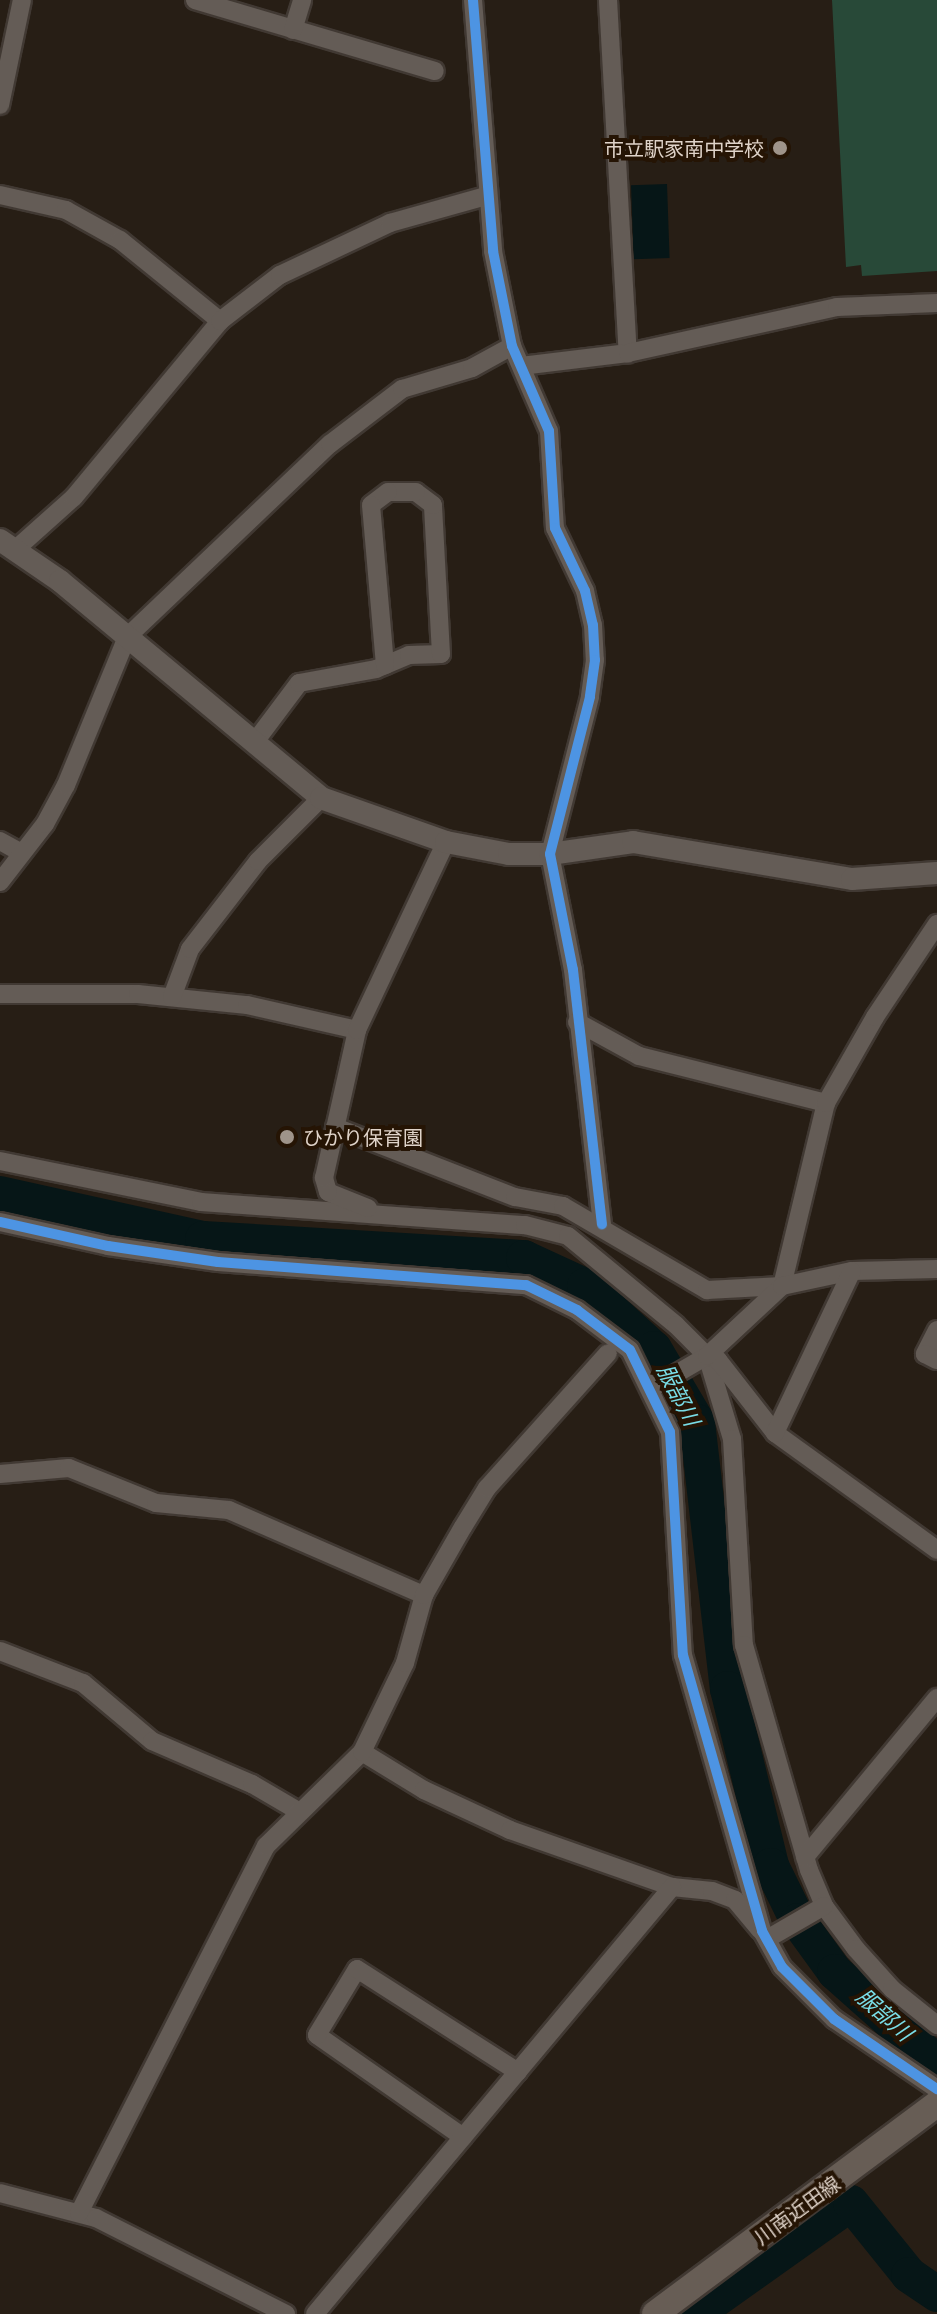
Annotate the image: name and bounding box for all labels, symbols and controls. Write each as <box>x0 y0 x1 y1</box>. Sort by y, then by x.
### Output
place label: 市立駅家南中学校 <box>604 136 764 160</box>
marker: 市立駅家南中学校 <box>771 139 789 157</box>
place label: ひかり保育園 <box>303 1125 423 1149</box>
marker: ひかり保育園 <box>278 1128 296 1146</box>
water label: 服部川 <box>651 1360 705 1430</box>
water label: 服部川 <box>851 1983 917 2047</box>
street label: 川南近田線 <box>749 2171 845 2249</box>

